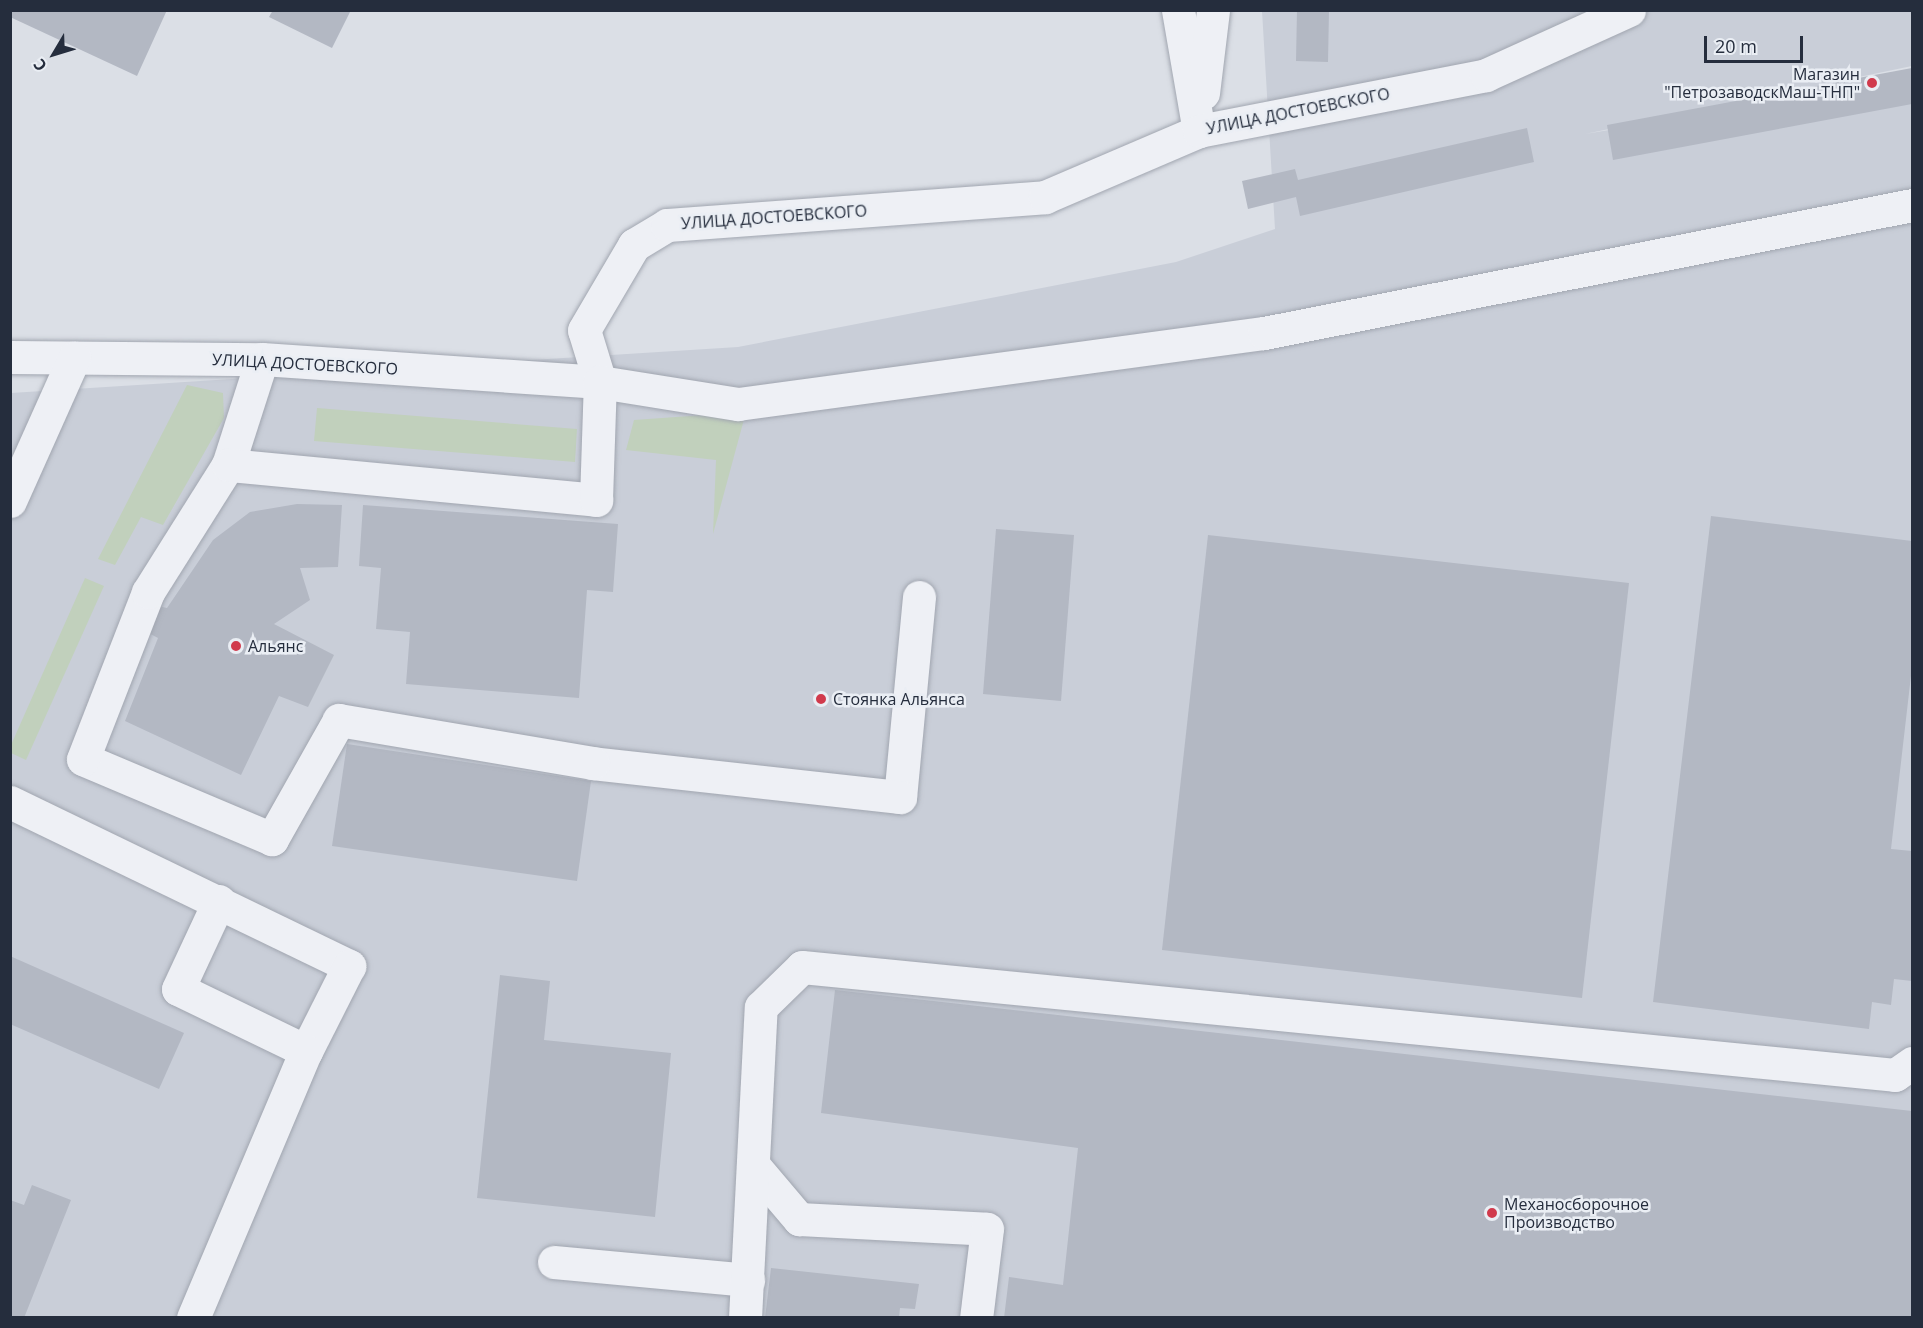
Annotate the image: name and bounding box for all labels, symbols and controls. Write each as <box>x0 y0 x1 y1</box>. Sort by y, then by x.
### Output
north arrow <box>24 24 84 84</box>
scale bar <box>1707 24 1806 62</box>
text: 20 m <box>1715 34 1757 58</box>
text: С <box>28 54 52 76</box>
place label: Магазин "ПетрозаводскМаш-ТНП" <box>1664 64 1860 102</box>
marker: Магазин "ПетрозаводскМаш-ТНП" <box>1865 76 1879 90</box>
street label: УЛИЦА ДОСТОЕВСКОГО <box>1205 84 1391 138</box>
street label: УЛИЦА ДОСТОЕВСКОГО <box>680 201 868 233</box>
street label: УЛИЦА ДОСТОЕВСКОГО <box>211 350 399 378</box>
place label: Альянс <box>248 636 303 656</box>
marker: Альянс <box>229 639 243 653</box>
place label: Стоянка Альянса <box>833 689 965 709</box>
marker: Стоянка Альянса <box>814 692 828 706</box>
place label: Механосборочное Производство <box>1504 1194 1649 1232</box>
marker: Механосборочное Производство <box>1485 1206 1499 1220</box>

